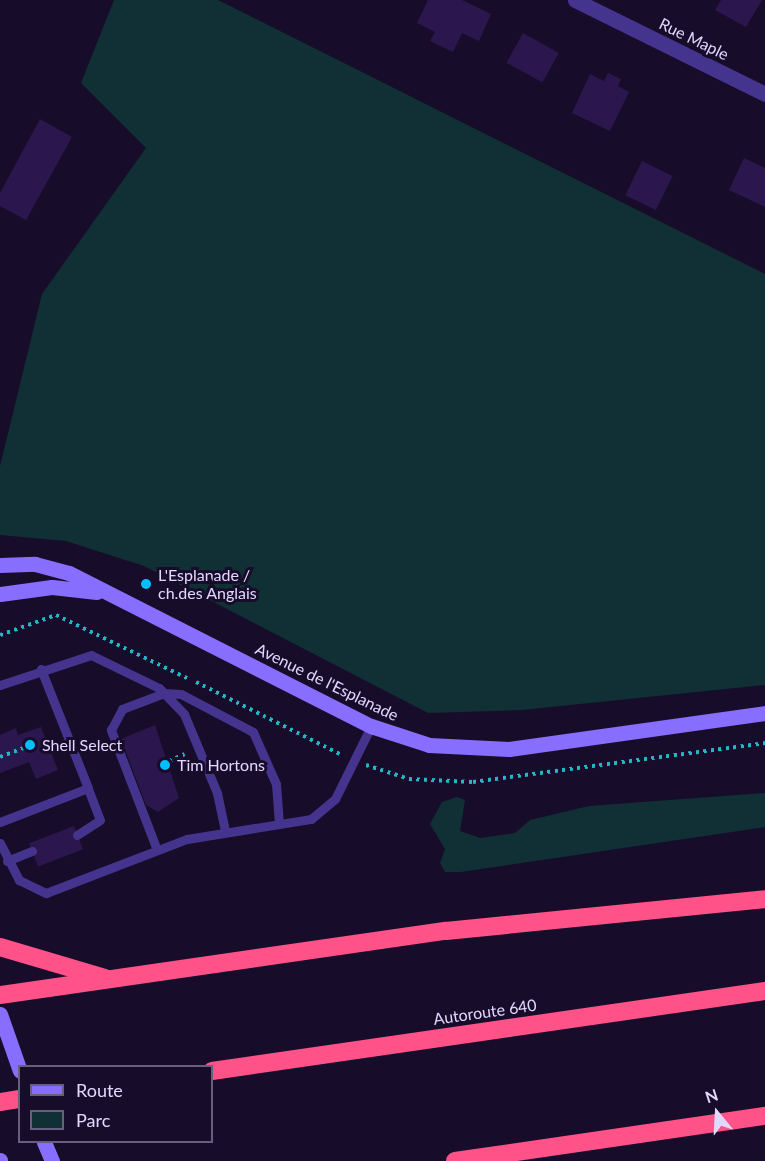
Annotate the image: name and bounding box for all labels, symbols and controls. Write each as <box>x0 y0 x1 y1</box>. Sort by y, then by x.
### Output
street label: Rue Maple <box>656 14 732 64</box>
place label: L'Esplanade / ch.des Anglais <box>158 565 257 603</box>
marker: L'Esplanade / ch.des Anglais <box>139 577 153 591</box>
street label: Avenue de l'Esplanade <box>252 639 402 725</box>
place label: Shell Select <box>42 735 122 755</box>
marker: Shell Select <box>23 738 37 752</box>
place label: Tim Hortons <box>177 755 265 775</box>
marker: Tim Hortons <box>158 758 172 772</box>
street label: Autoroute 640 <box>432 995 538 1029</box>
legend <box>18 1065 213 1143</box>
text: Route <box>76 1079 123 1101</box>
north arrow <box>687 1083 747 1143</box>
text: N <box>702 1084 720 1106</box>
text: Parc <box>76 1109 110 1131</box>

